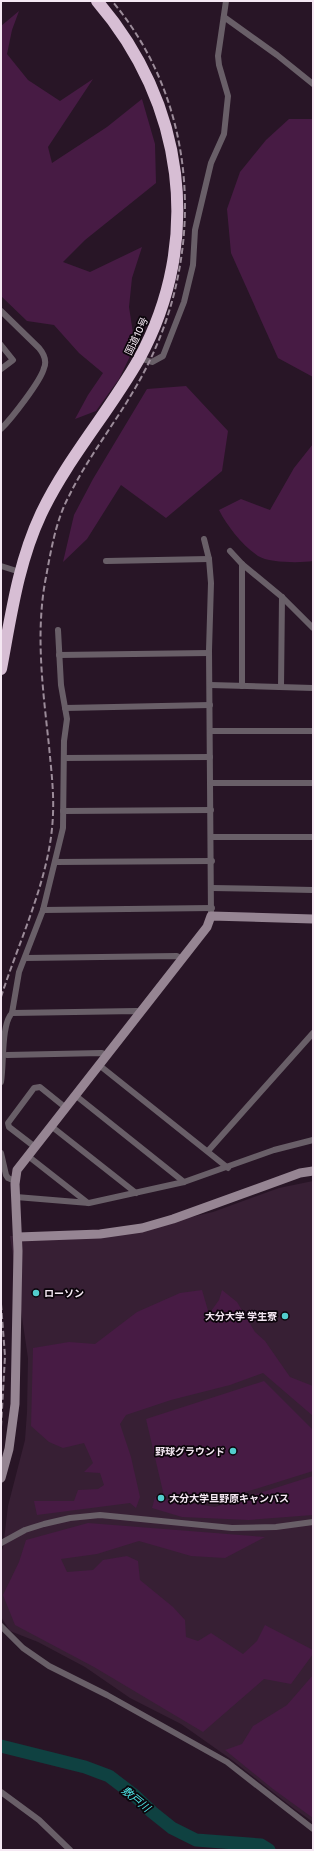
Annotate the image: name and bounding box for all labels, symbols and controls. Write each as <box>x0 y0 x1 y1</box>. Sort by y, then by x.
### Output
street label: 国道10号 <box>123 315 151 357</box>
marker: ローソン <box>31 1288 41 1298</box>
place label: ローソン <box>44 1288 84 1300</box>
place label: 大分大学 学生寮 <box>205 1311 277 1323</box>
marker: 大分大学 学生寮 <box>280 1311 290 1321</box>
place label: 野球グラウンド <box>155 1446 225 1458</box>
marker: 野球グラウンド <box>228 1446 238 1456</box>
marker: 大分大学旦野原キャンパス <box>156 1493 166 1503</box>
place label: 大分大学旦野原キャンパス <box>169 1493 289 1505</box>
water label: 敷戸川 <box>119 1784 153 1815</box>

